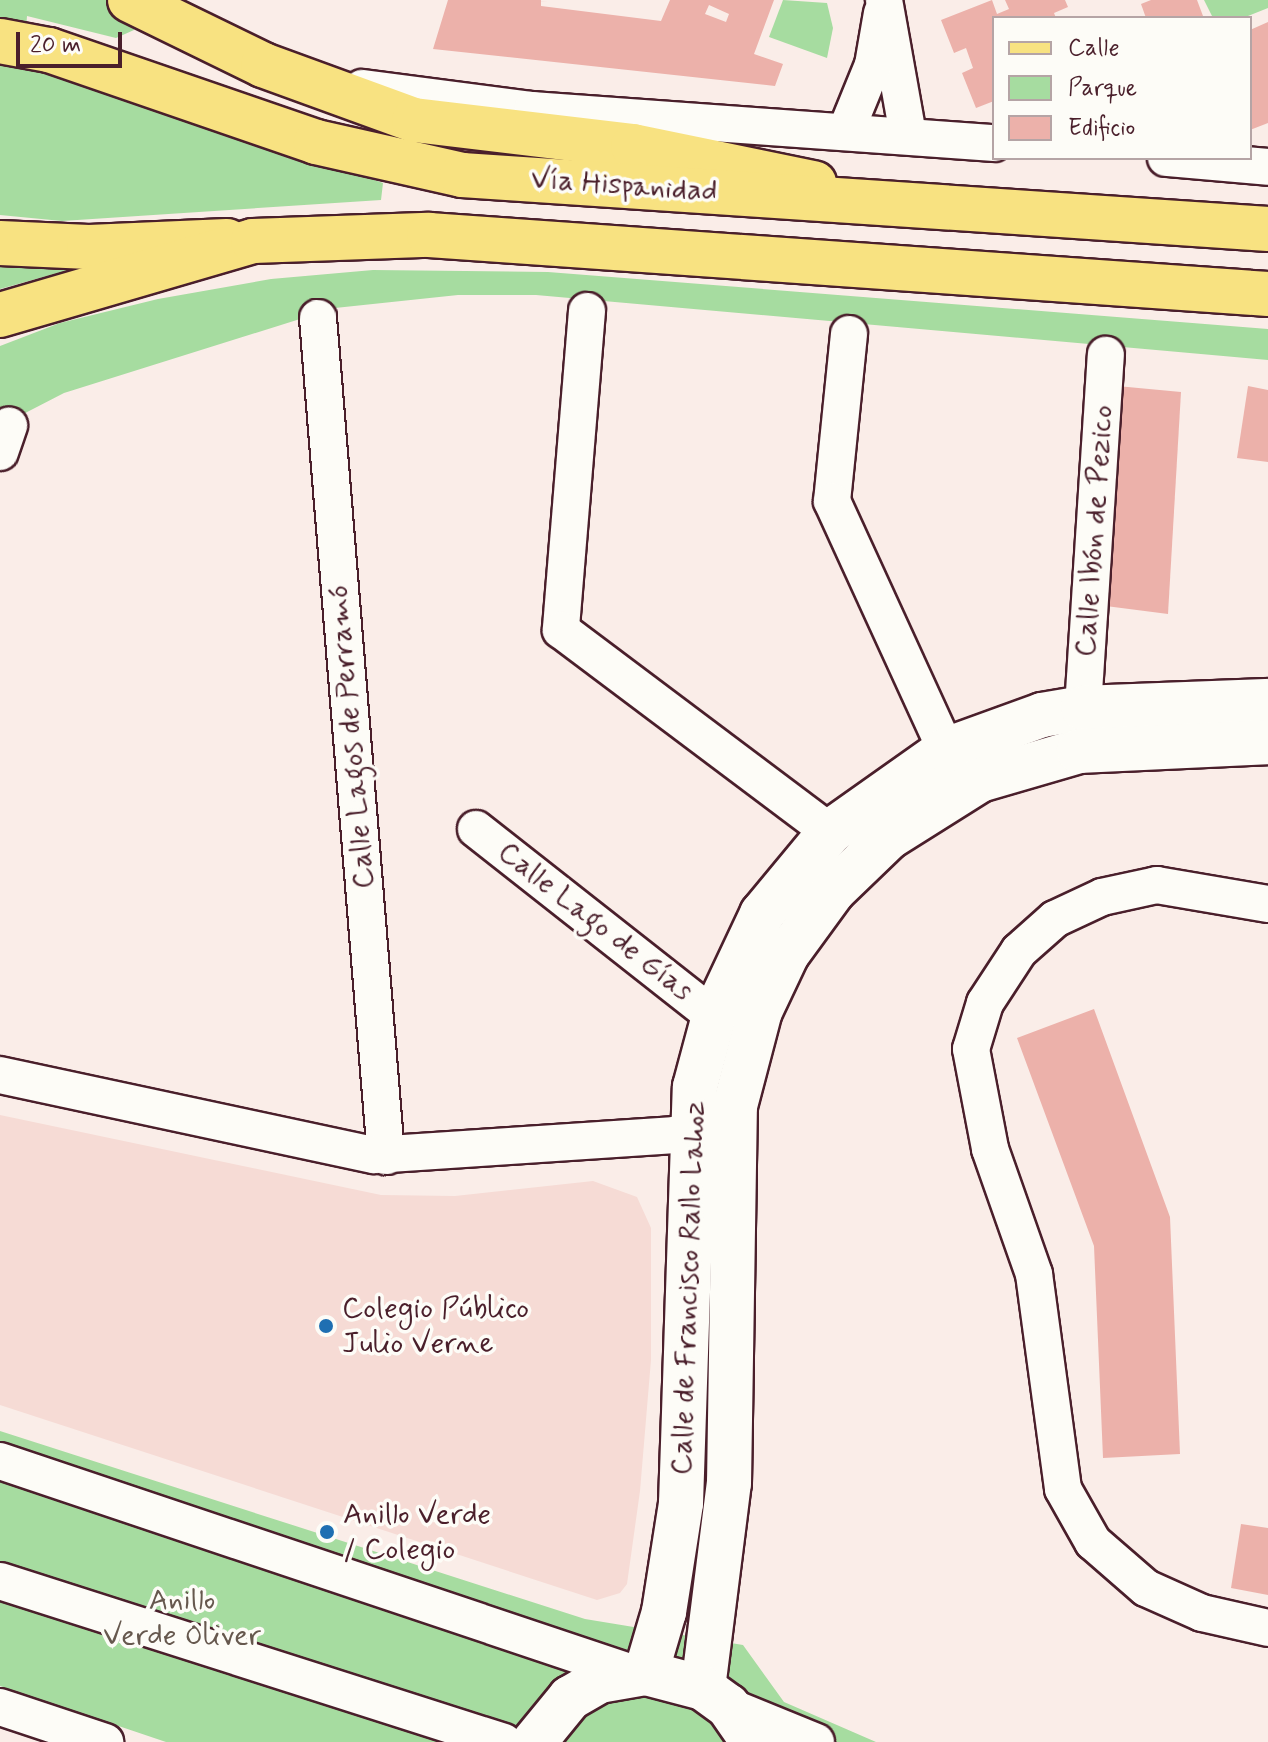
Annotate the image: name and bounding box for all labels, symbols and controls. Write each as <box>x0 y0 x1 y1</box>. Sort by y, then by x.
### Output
scale bar <box>20 16 126 66</box>
legend <box>992 16 1252 160</box>
text: 20 m <box>30 30 81 61</box>
text: Calle <box>1068 33 1120 64</box>
text: Parque <box>1068 73 1137 104</box>
text: Edificio <box>1068 113 1135 144</box>
street label: Vía Hispanidad <box>531 162 717 210</box>
street label: Calle Ibón de Pezico <box>1068 404 1122 658</box>
street label: Calle Lagos de Perramó <box>321 588 383 886</box>
street label: Calle Lago de Gías <box>492 836 698 1008</box>
street label: Calle de Francisco Rallo Lahoz <box>664 1097 714 1479</box>
place label: Colegio Público Julio Verne <box>342 1291 529 1362</box>
marker: Colegio Público Julio Verne <box>317 1317 335 1335</box>
place label: Anillo Verde / Colegio <box>343 1497 491 1568</box>
marker: Anillo Verde / Colegio <box>318 1523 336 1541</box>
park label: Anillo Verde Oliver <box>102 1583 262 1654</box>

